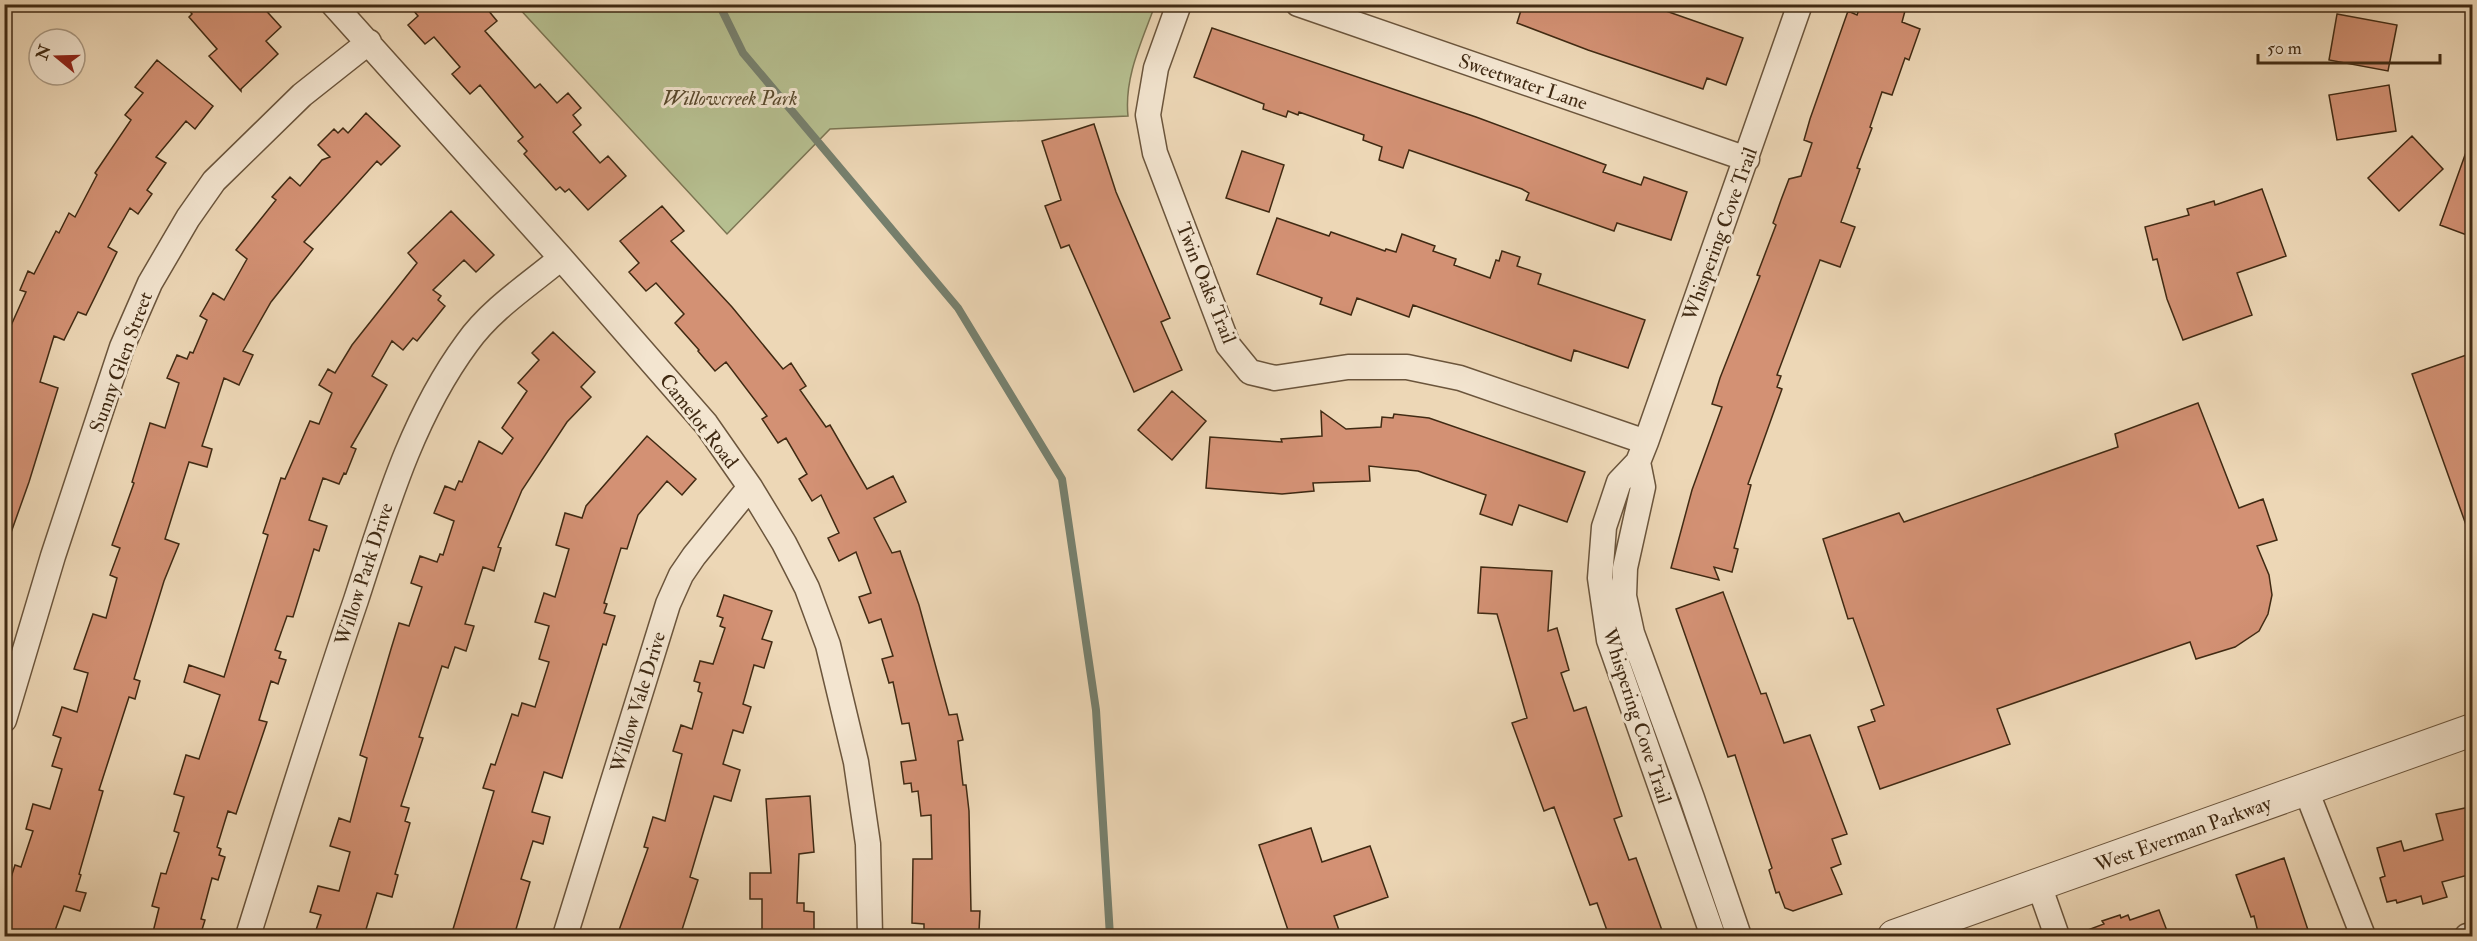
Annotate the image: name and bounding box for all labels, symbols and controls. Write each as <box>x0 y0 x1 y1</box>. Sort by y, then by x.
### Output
north arrow <box>27 27 87 87</box>
scale bar <box>2258 27 2440 65</box>
text: 50 m <box>2267 37 2302 60</box>
text: N <box>32 42 56 63</box>
street label: Sweetwater Lane <box>1455 48 1591 116</box>
park label: Willowcreek Park <box>662 86 798 111</box>
street label: Whispering Cove Trail <box>1677 144 1764 325</box>
street label: Twin Oaks Trail <box>1170 219 1242 347</box>
street label: Sunny Glen Street <box>84 288 158 436</box>
street label: Camelot Road <box>654 368 744 474</box>
street label: Willow Park Drive <box>329 500 399 649</box>
street label: Whispering Cove Trail <box>1596 624 1677 807</box>
street label: Willow Vale Drive <box>604 629 671 776</box>
street label: West Everman Parkway <box>2090 790 2276 878</box>

